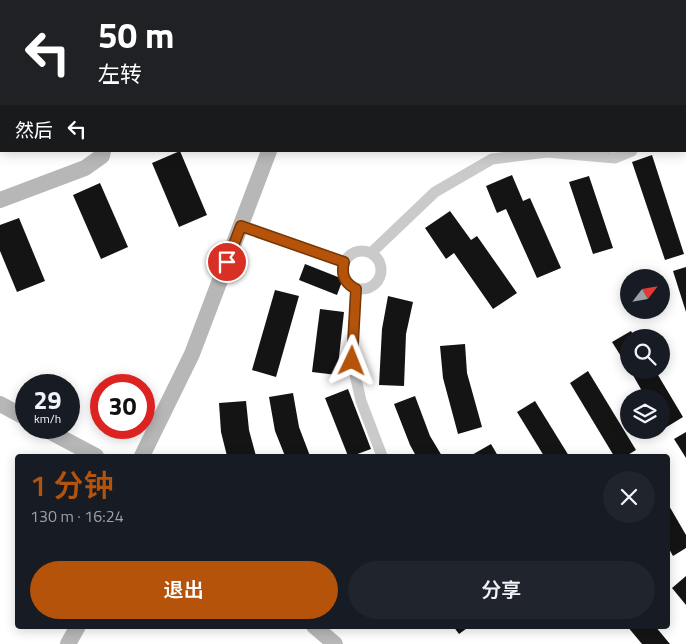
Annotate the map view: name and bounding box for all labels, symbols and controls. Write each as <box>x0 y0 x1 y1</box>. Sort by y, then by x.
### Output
text: 50 m <box>98 8 174 62</box>
icon: left <box>15 20 80 85</box>
text: 左转 <box>98 57 142 91</box>
text: 然后 <box>15 115 53 144</box>
icon: left <box>63 115 91 143</box>
pin <box>206 241 248 283</box>
icon: arrive <box>213 248 241 276</box>
north arrow <box>620 269 670 319</box>
map controls <box>620 269 670 439</box>
button: search <box>620 329 670 379</box>
position arrow <box>325 334 377 386</box>
speed limit sign: 30 <box>90 374 155 439</box>
text: 29 <box>33 381 62 419</box>
button: layers <box>620 389 670 439</box>
text: km/h <box>34 409 61 428</box>
text: 1 分钟 <box>30 462 113 508</box>
button: close <box>603 471 655 523</box>
text: 130 m · 16:24 <box>30 504 124 528</box>
button: 退出 <box>30 561 338 619</box>
button: 分享 <box>348 561 655 619</box>

